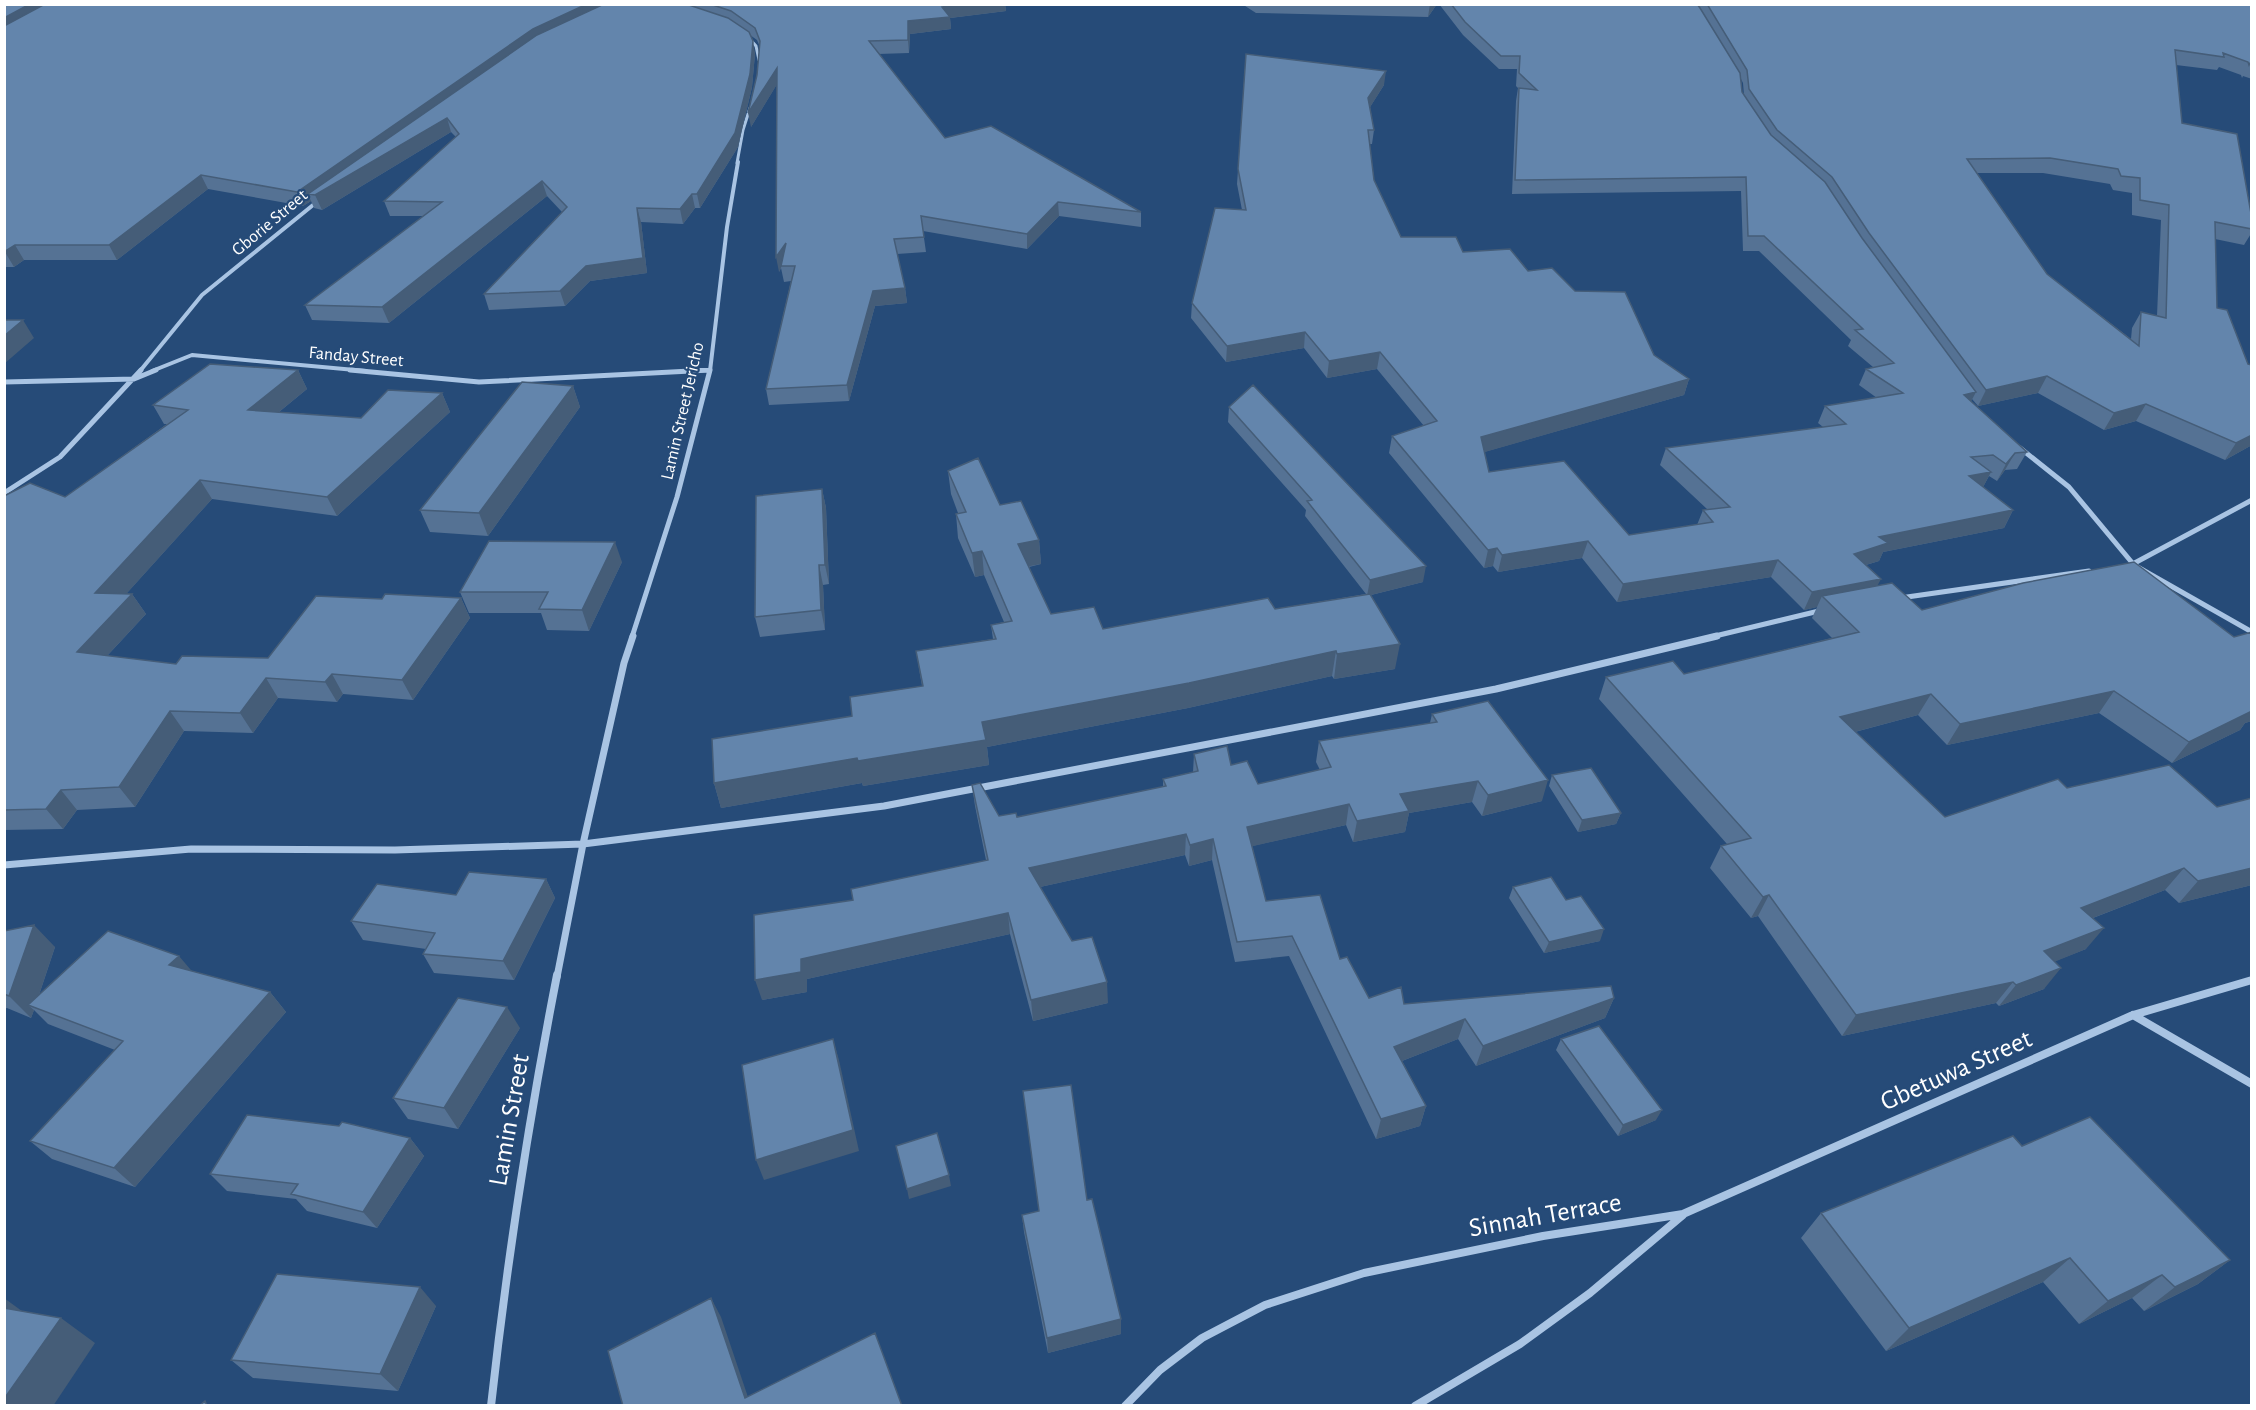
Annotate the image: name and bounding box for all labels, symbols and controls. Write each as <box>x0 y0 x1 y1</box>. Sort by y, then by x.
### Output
street label: Gborie Street <box>229 186 311 260</box>
street label: Lamin Street Jericho <box>658 340 708 482</box>
street label: Fanday Street <box>308 344 404 370</box>
street label: Gbetuwa Street <box>1876 1024 2036 1115</box>
street label: Lamin Street <box>484 1052 534 1188</box>
street label: Sinnah Terrace <box>1467 1188 1623 1242</box>

